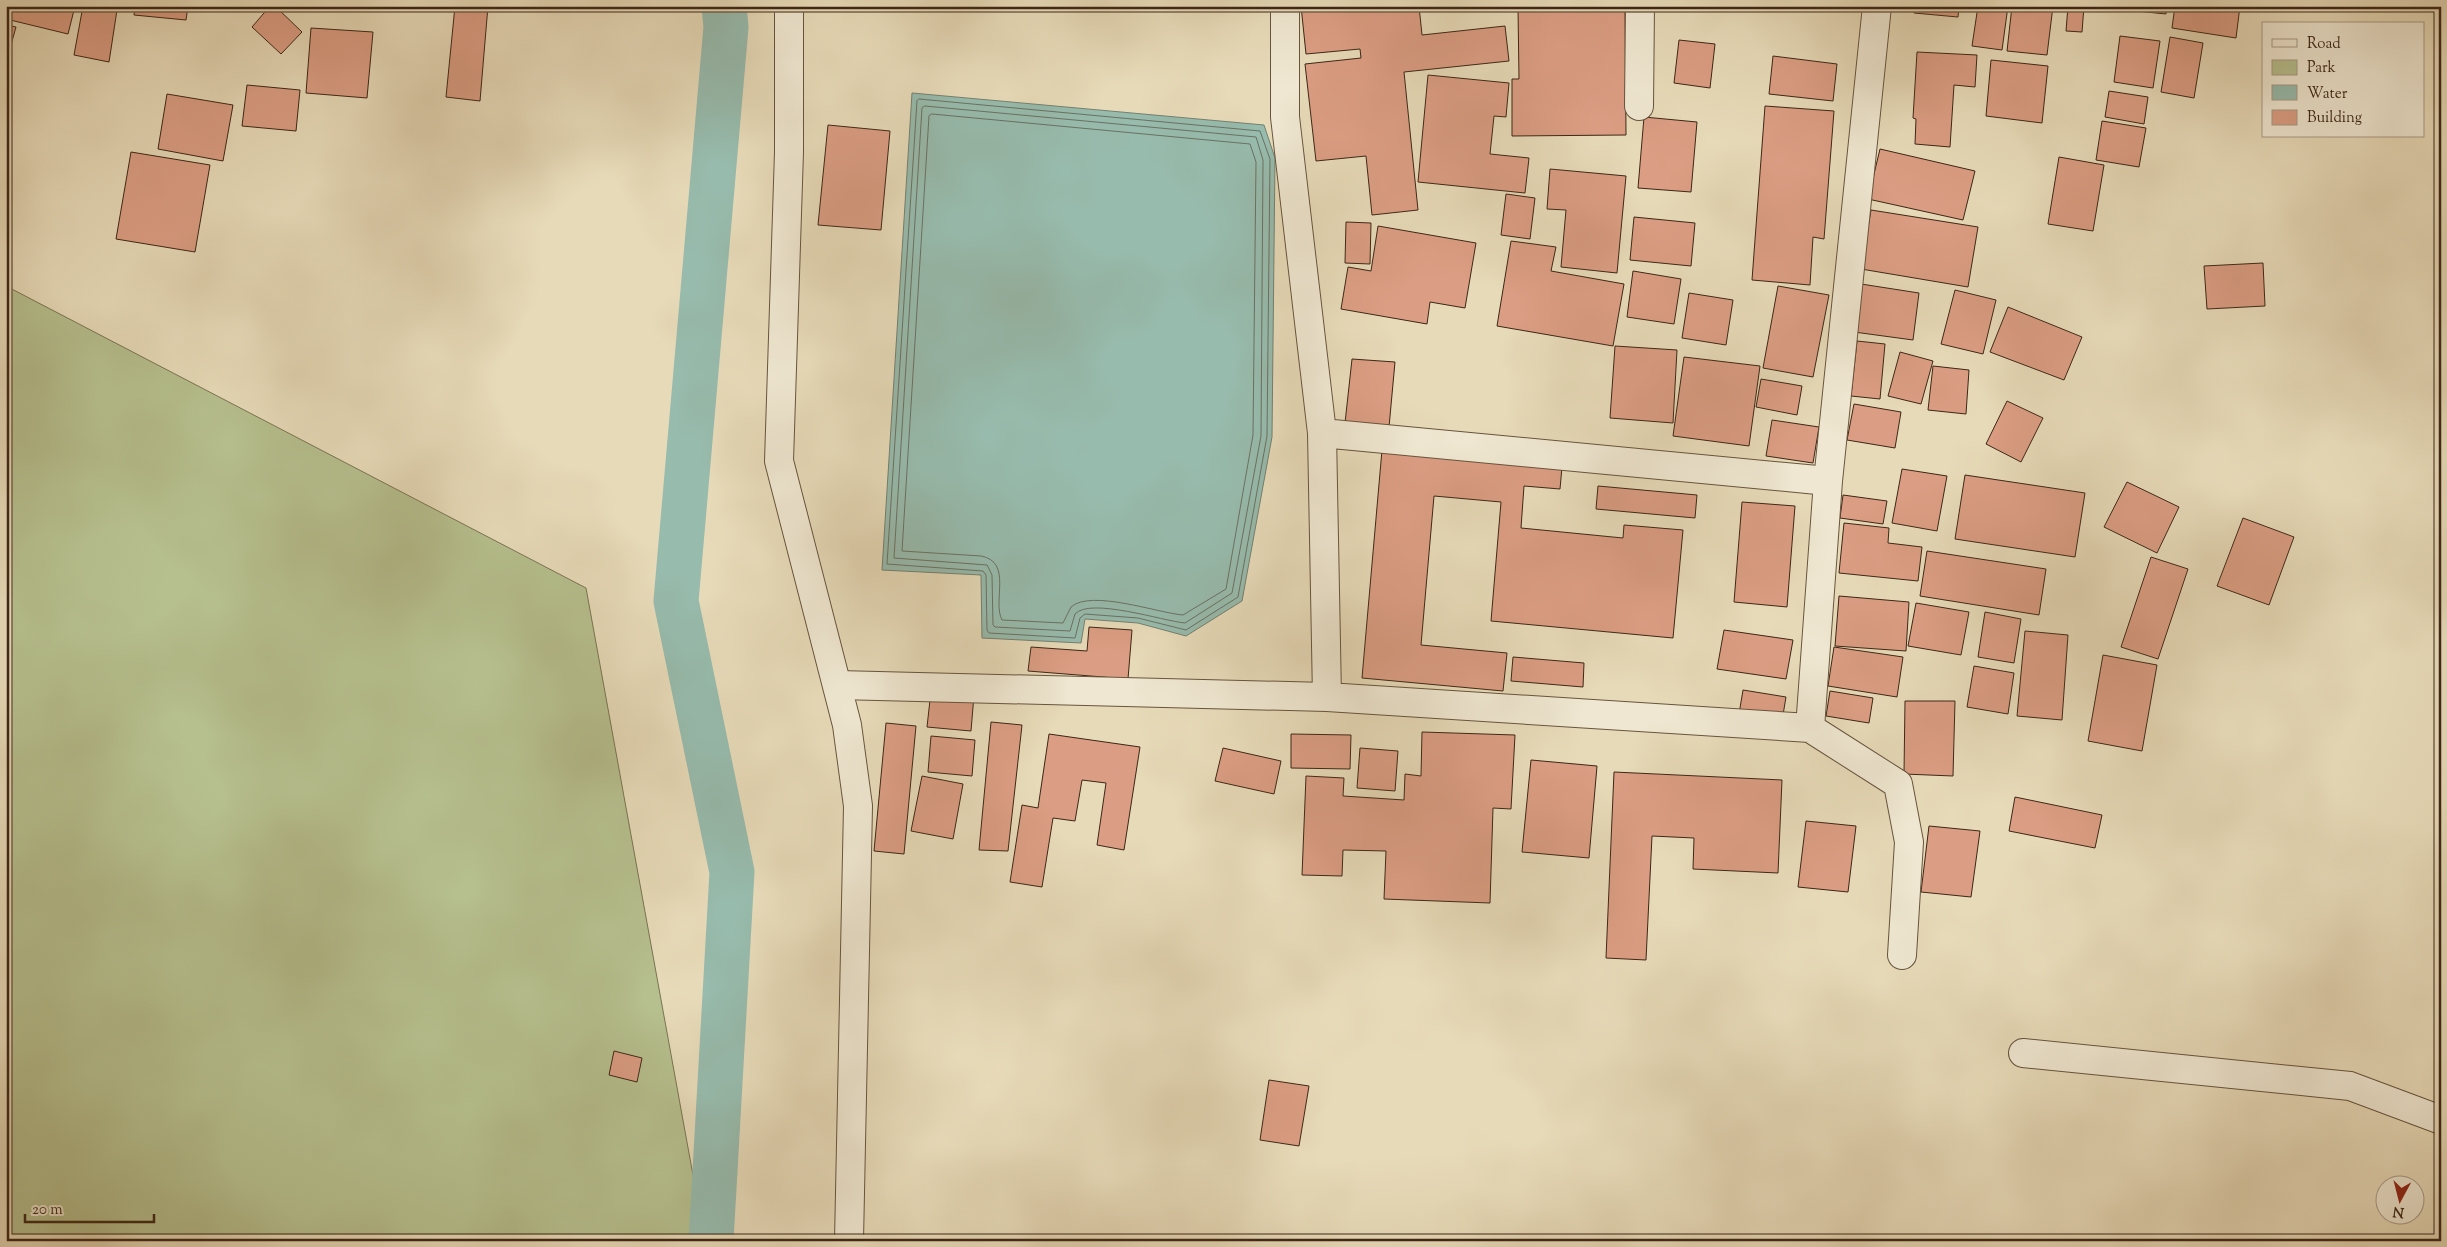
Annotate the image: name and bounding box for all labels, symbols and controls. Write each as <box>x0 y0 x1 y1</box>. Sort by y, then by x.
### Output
legend <box>2262 22 2424 138</box>
text: Road <box>2307 34 2341 55</box>
text: Park <box>2307 58 2336 79</box>
text: Water <box>2307 84 2348 105</box>
text: Building <box>2307 108 2362 129</box>
north arrow <box>2374 1174 2424 1224</box>
scale bar <box>25 1192 154 1224</box>
text: 20 m <box>32 1200 63 1221</box>
text: N <box>2392 1200 2405 1222</box>

